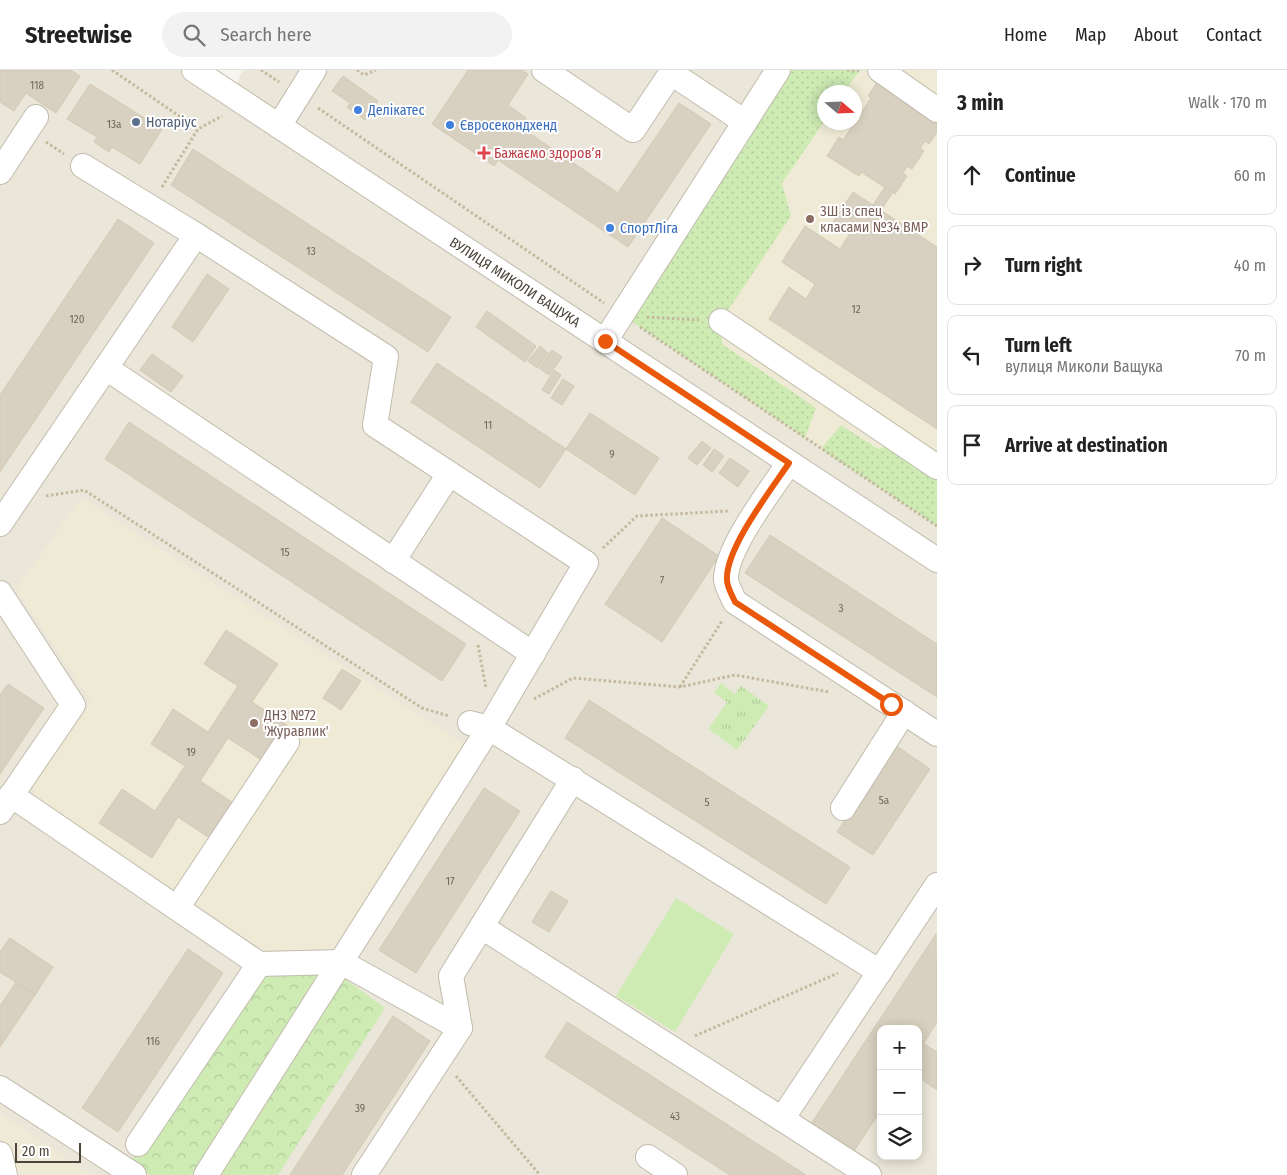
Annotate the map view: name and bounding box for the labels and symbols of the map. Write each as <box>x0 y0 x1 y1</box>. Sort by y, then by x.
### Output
house number: 118 <box>30 79 44 92</box>
north arrow <box>817 85 862 130</box>
place label: Делікатес <box>367 102 424 119</box>
marker: Делікатес <box>352 104 364 116</box>
place label: Нотаріус <box>146 114 197 131</box>
marker: Нотаріус <box>130 116 142 128</box>
place label: Євросекондхенд <box>460 117 557 134</box>
house number: 13а <box>107 118 121 131</box>
marker: Євросекондхенд <box>444 119 456 131</box>
place label: Бажаємо здоровʼя <box>494 145 601 162</box>
marker: Бажаємо здоровʼя <box>478 147 490 159</box>
place label: ЗШ із спец класами №34 ВМР <box>820 203 928 236</box>
marker: ЗШ із спец класами №34 ВМР <box>804 213 816 225</box>
place label: СпортЛіга <box>620 220 678 237</box>
marker: СпортЛіга <box>604 222 616 234</box>
street label: ВУЛИЦЯ МИКОЛИ ВАЩУКА <box>446 234 584 331</box>
house number: 13 <box>306 245 316 258</box>
house number: 12 <box>851 303 861 316</box>
house number: 120 <box>70 313 85 326</box>
route end <box>594 330 617 353</box>
house number: 11 <box>484 419 492 432</box>
house number: 9 <box>609 448 615 461</box>
house number: 15 <box>280 546 290 559</box>
house number: 7 <box>660 574 665 587</box>
house number: 3 <box>839 602 844 615</box>
route start <box>880 693 903 716</box>
place label: ДНЗ №72 'Журавлик' <box>263 707 329 740</box>
marker: ДНЗ №72 'Журавлик' <box>248 717 260 729</box>
house number: 19 <box>186 746 196 759</box>
house number: 5а <box>879 794 889 807</box>
house number: 5 <box>704 796 710 809</box>
house number: 17 <box>446 875 455 888</box>
house number: 116 <box>146 1035 160 1048</box>
house number: 39 <box>355 1102 365 1115</box>
house number: 43 <box>670 1110 680 1123</box>
scale bar <box>15 1140 81 1163</box>

